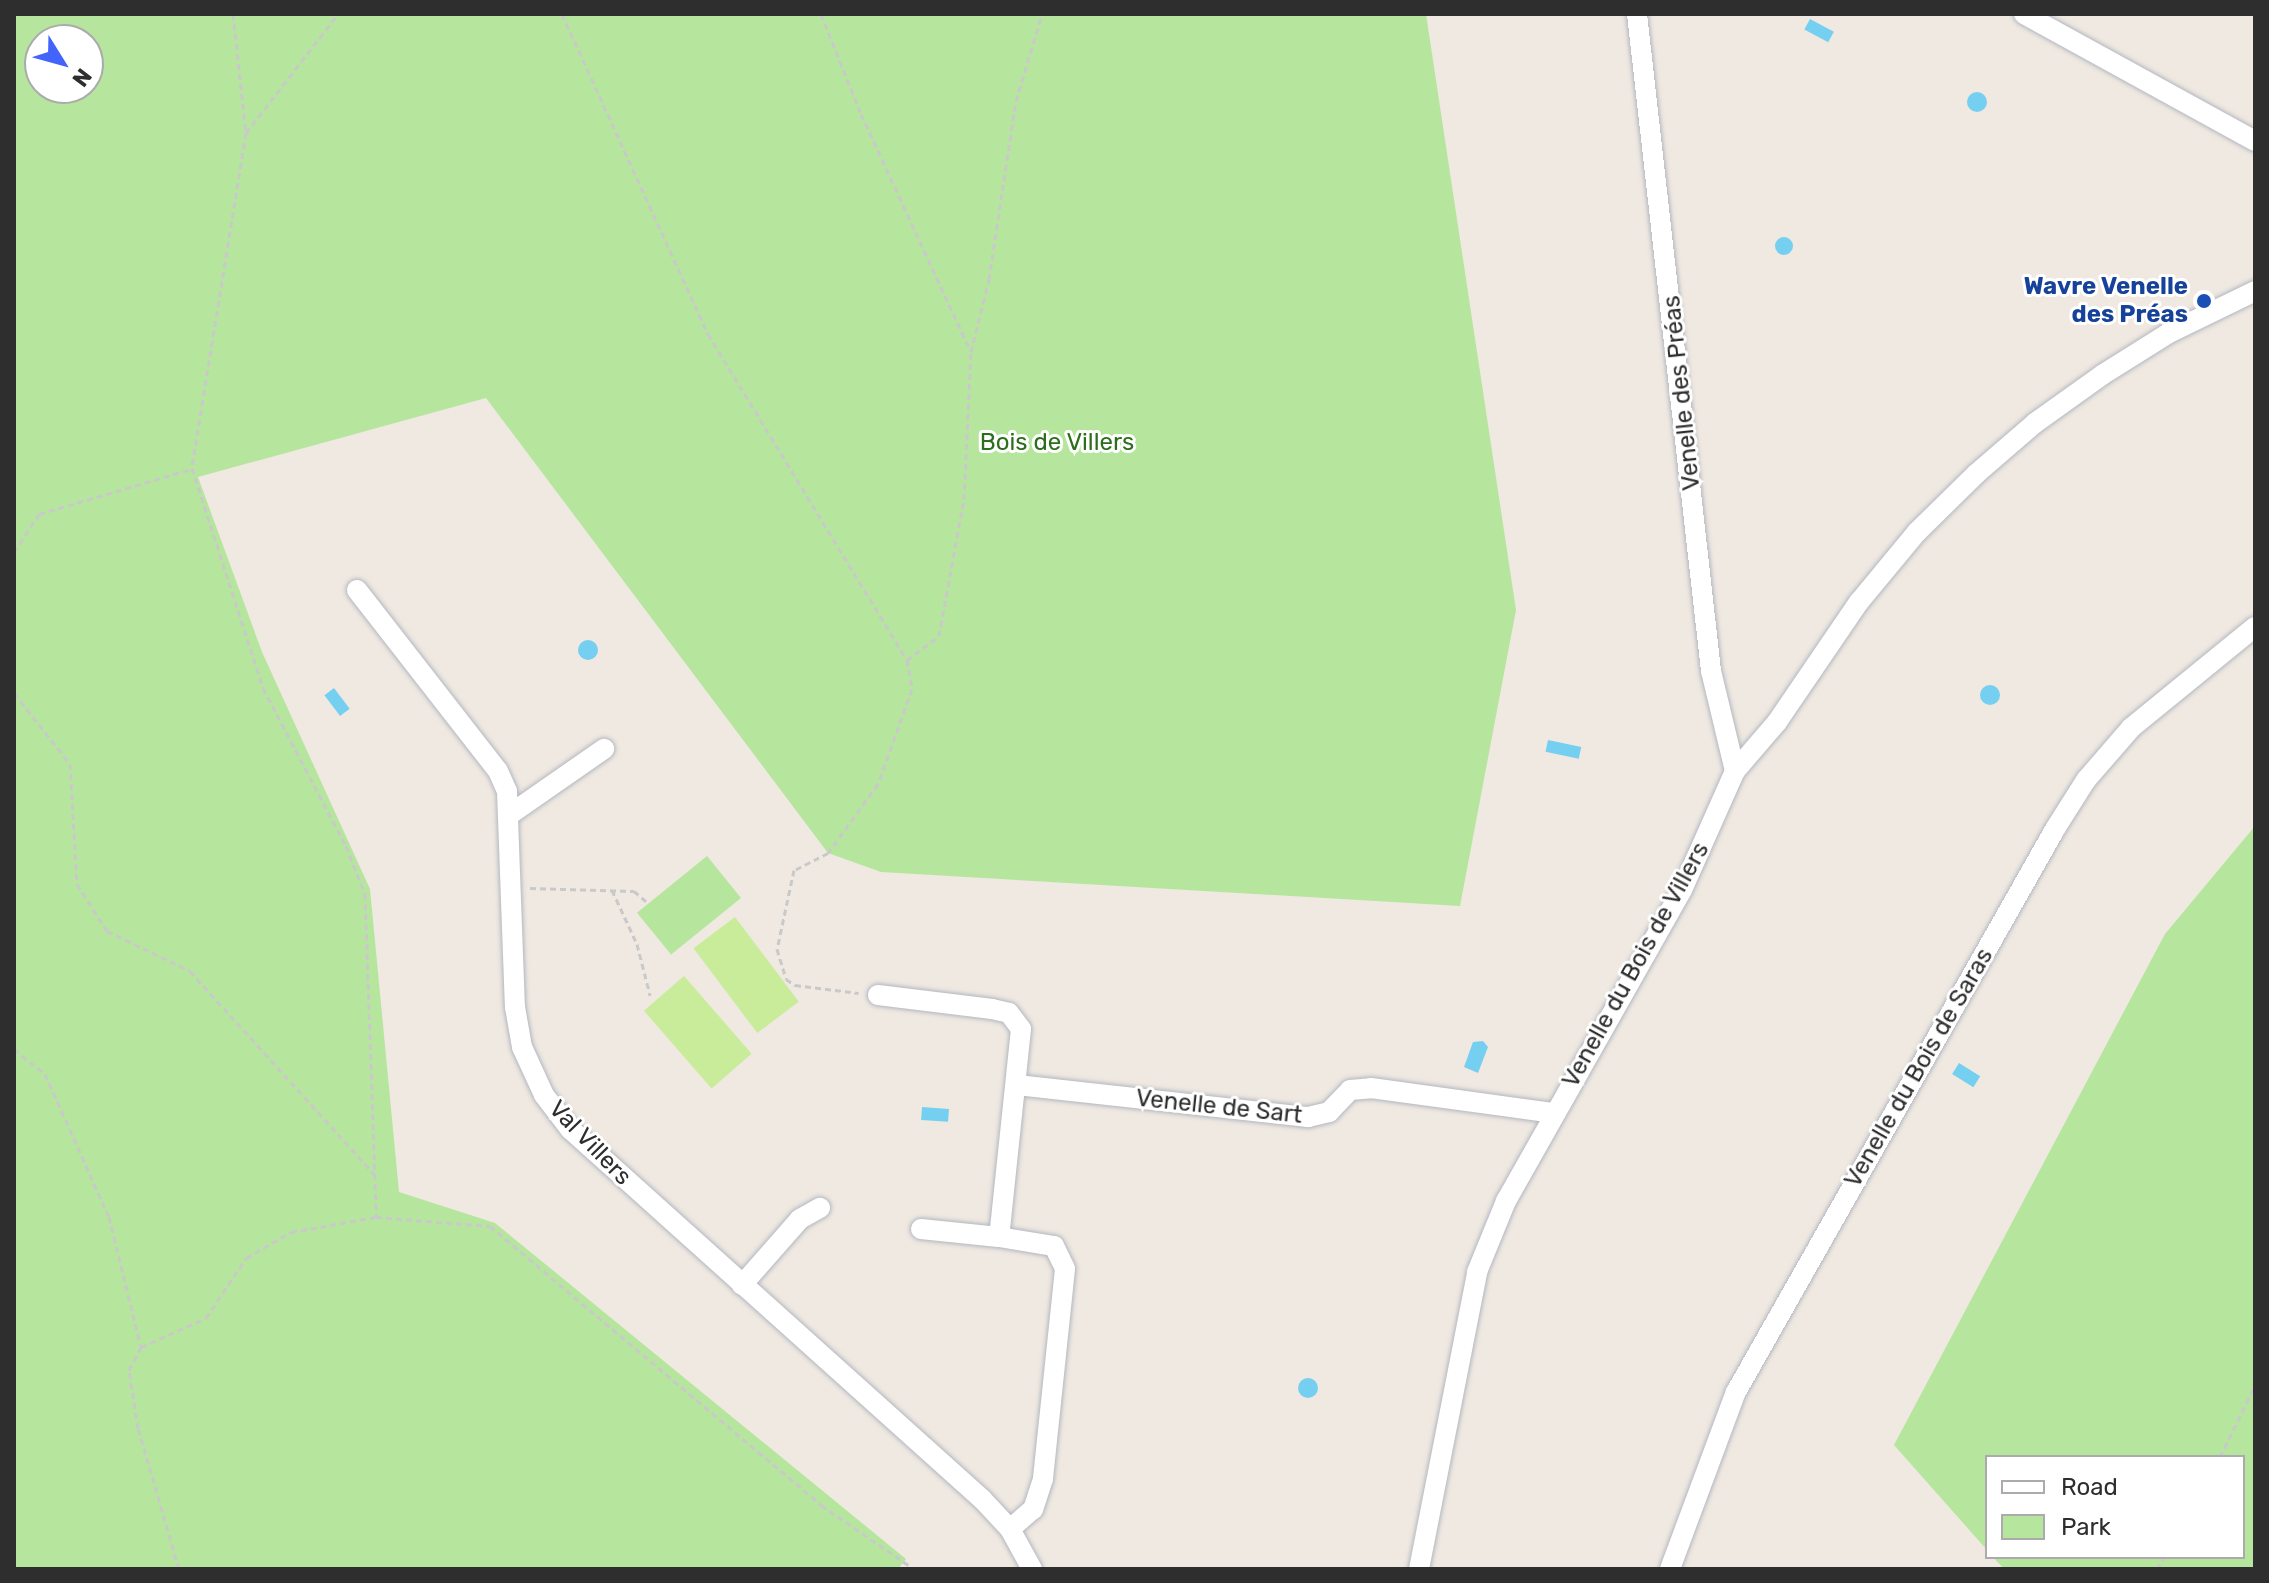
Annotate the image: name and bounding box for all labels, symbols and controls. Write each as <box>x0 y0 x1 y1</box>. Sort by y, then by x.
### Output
north arrow <box>24 24 104 104</box>
text: N <box>66 63 98 92</box>
place label: Wavre Venelle des Préas <box>2023 273 2188 329</box>
marker: Wavre Venelle des Préas <box>2195 292 2213 310</box>
street label: Venelle des Préas <box>1657 294 1707 492</box>
park label: Bois de Villers <box>979 429 1135 457</box>
street label: Venelle du Bois de Villers <box>1556 837 1716 1093</box>
street label: Venelle du Bois de Saras <box>1839 943 1999 1193</box>
street label: Venelle de Sart <box>1134 1084 1304 1130</box>
street label: Val Villers <box>542 1094 638 1192</box>
legend <box>1985 1455 2245 1559</box>
text: Road <box>2061 1473 2118 1501</box>
text: Park <box>2061 1513 2111 1541</box>

